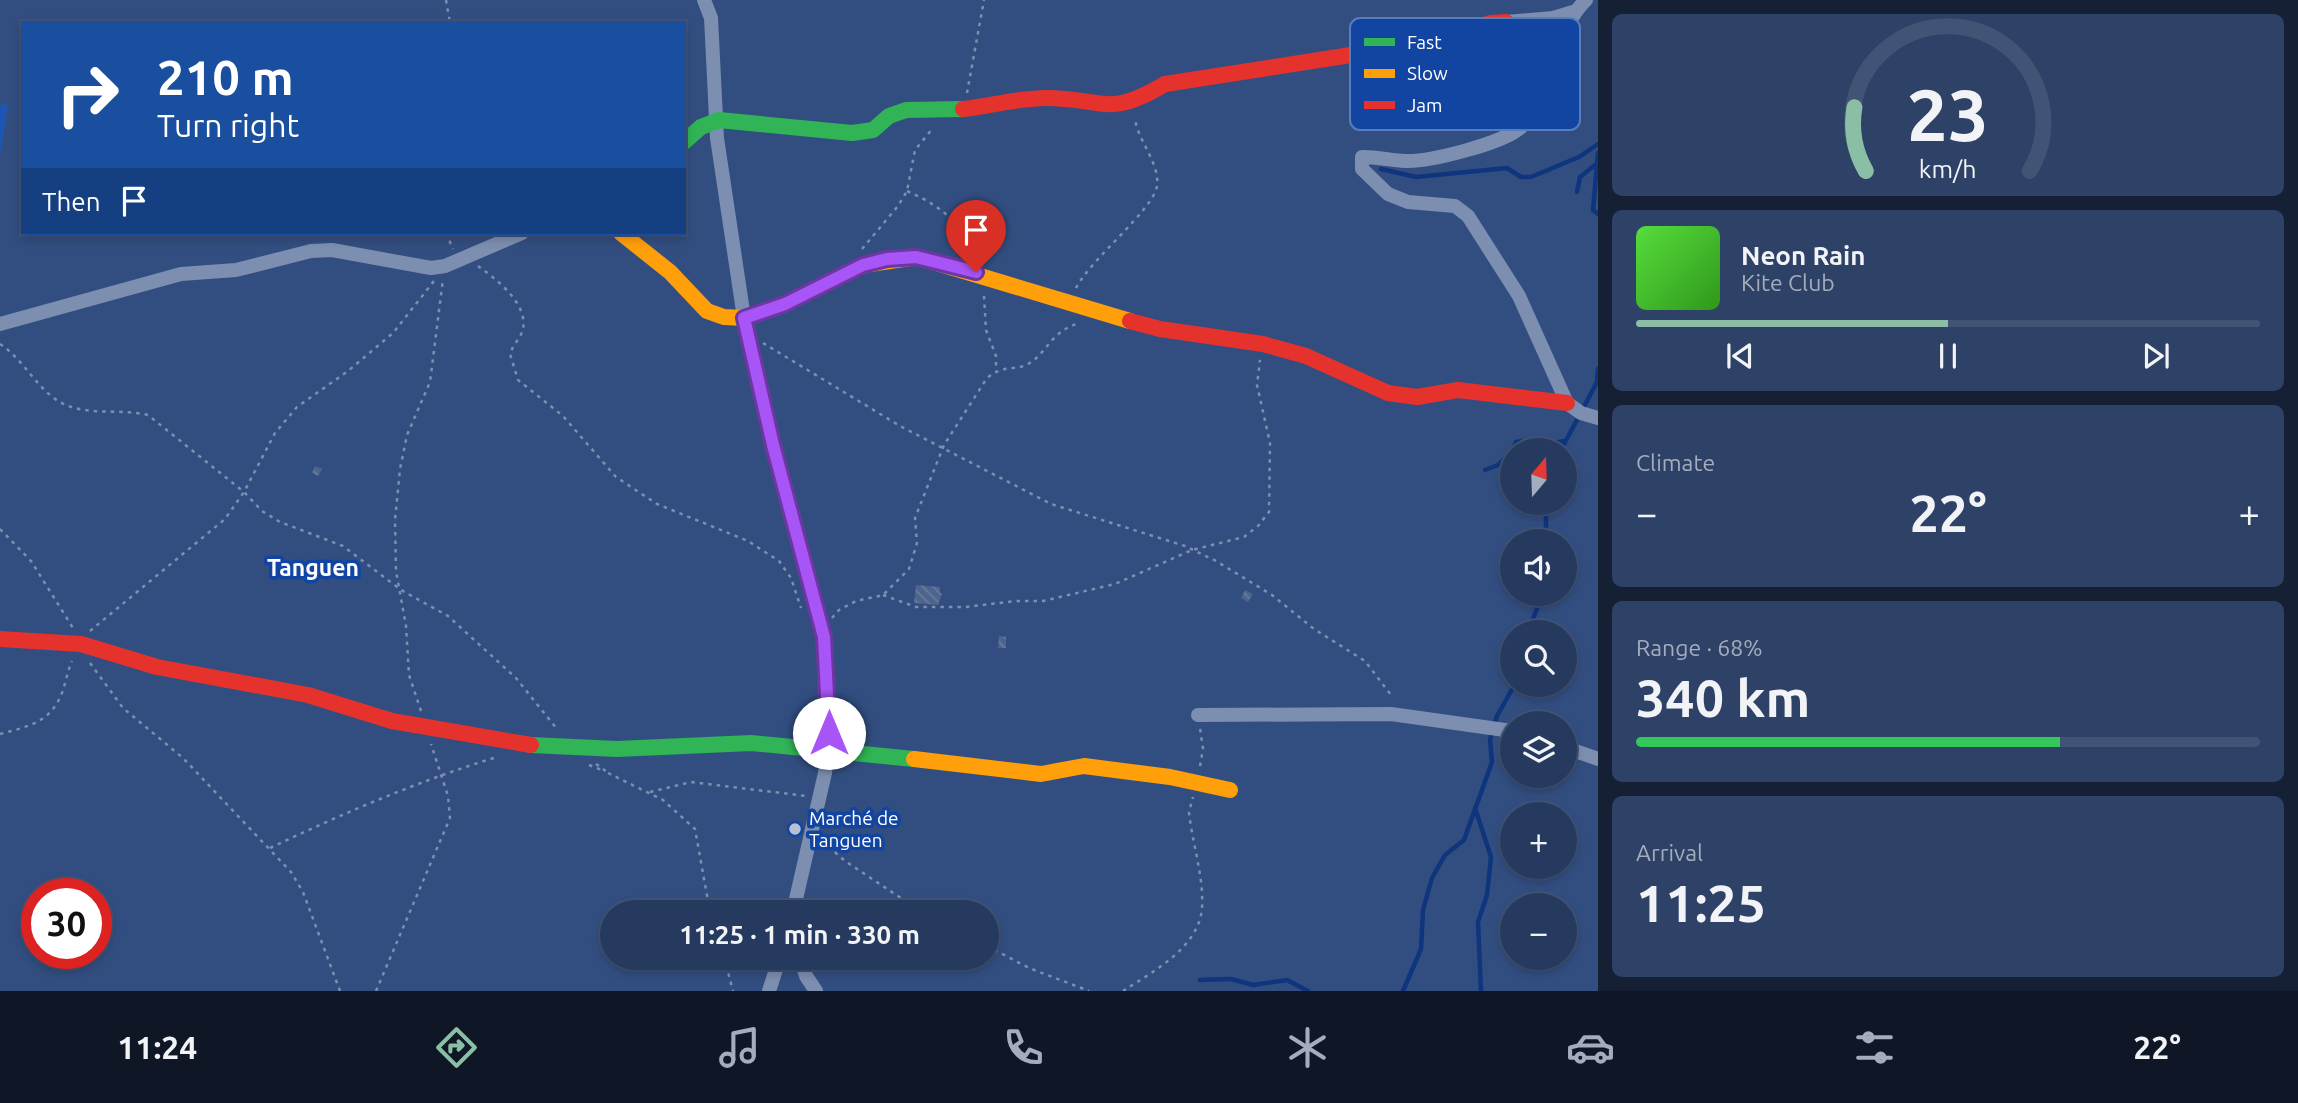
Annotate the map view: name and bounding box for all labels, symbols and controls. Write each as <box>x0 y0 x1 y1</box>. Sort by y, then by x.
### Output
legend <box>1350 18 1580 130</box>
text: Fast <box>1407 31 1442 53</box>
icon: right <box>42 49 133 140</box>
text: 210 m <box>157 49 294 104</box>
text: Slow <box>1407 62 1448 84</box>
text: 23 <box>1907 73 1989 155</box>
text: Jam <box>1407 94 1443 116</box>
text: Turn right <box>157 107 299 143</box>
text: km/h <box>1919 155 1977 183</box>
icon: arrive <box>115 182 153 220</box>
text: Then <box>42 187 101 216</box>
pin <box>946 200 1006 272</box>
icon: arrive <box>957 211 995 249</box>
text: Neon Rain <box>1741 241 1866 270</box>
text: Kite Club <box>1741 270 1835 295</box>
icon: previous <box>1721 337 1759 375</box>
icon: pause <box>1929 337 1967 375</box>
icon: next <box>2137 337 2175 375</box>
north arrow <box>1500 438 1577 514</box>
map controls <box>1500 438 1577 970</box>
text: Climate <box>1636 450 1715 475</box>
text: 22° <box>1909 484 1987 542</box>
text: − <box>1636 492 1657 534</box>
text: + <box>2239 492 2260 534</box>
button: sound <box>1500 529 1577 606</box>
district label: Tanguen <box>267 555 359 580</box>
button: search <box>1500 620 1577 697</box>
text: Range · 68% <box>1636 635 1763 660</box>
text: 340 km <box>1636 669 1810 727</box>
position arrow <box>792 696 866 770</box>
button: layers <box>1500 711 1577 788</box>
button: + <box>1500 802 1577 879</box>
place label: Marché de Tanguen <box>809 807 899 851</box>
marker: Marché de Tanguen <box>787 821 803 837</box>
text: Arrival <box>1636 840 1703 865</box>
text: 11:25 <box>1636 874 1766 932</box>
speed limit sign: 30 <box>21 878 112 969</box>
button: − <box>1500 893 1577 970</box>
text: 11:25 · 1 min · 330 m <box>679 920 920 949</box>
icon: directions <box>432 1023 481 1072</box>
icon: music <box>715 1023 764 1072</box>
icon: phone <box>999 1023 1048 1072</box>
icon: climate <box>1283 1023 1332 1072</box>
icon: car <box>1566 1023 1615 1072</box>
icon: filters <box>1850 1023 1899 1072</box>
text: 11:24 <box>117 1029 197 1065</box>
text: 22° <box>2133 1029 2181 1065</box>

